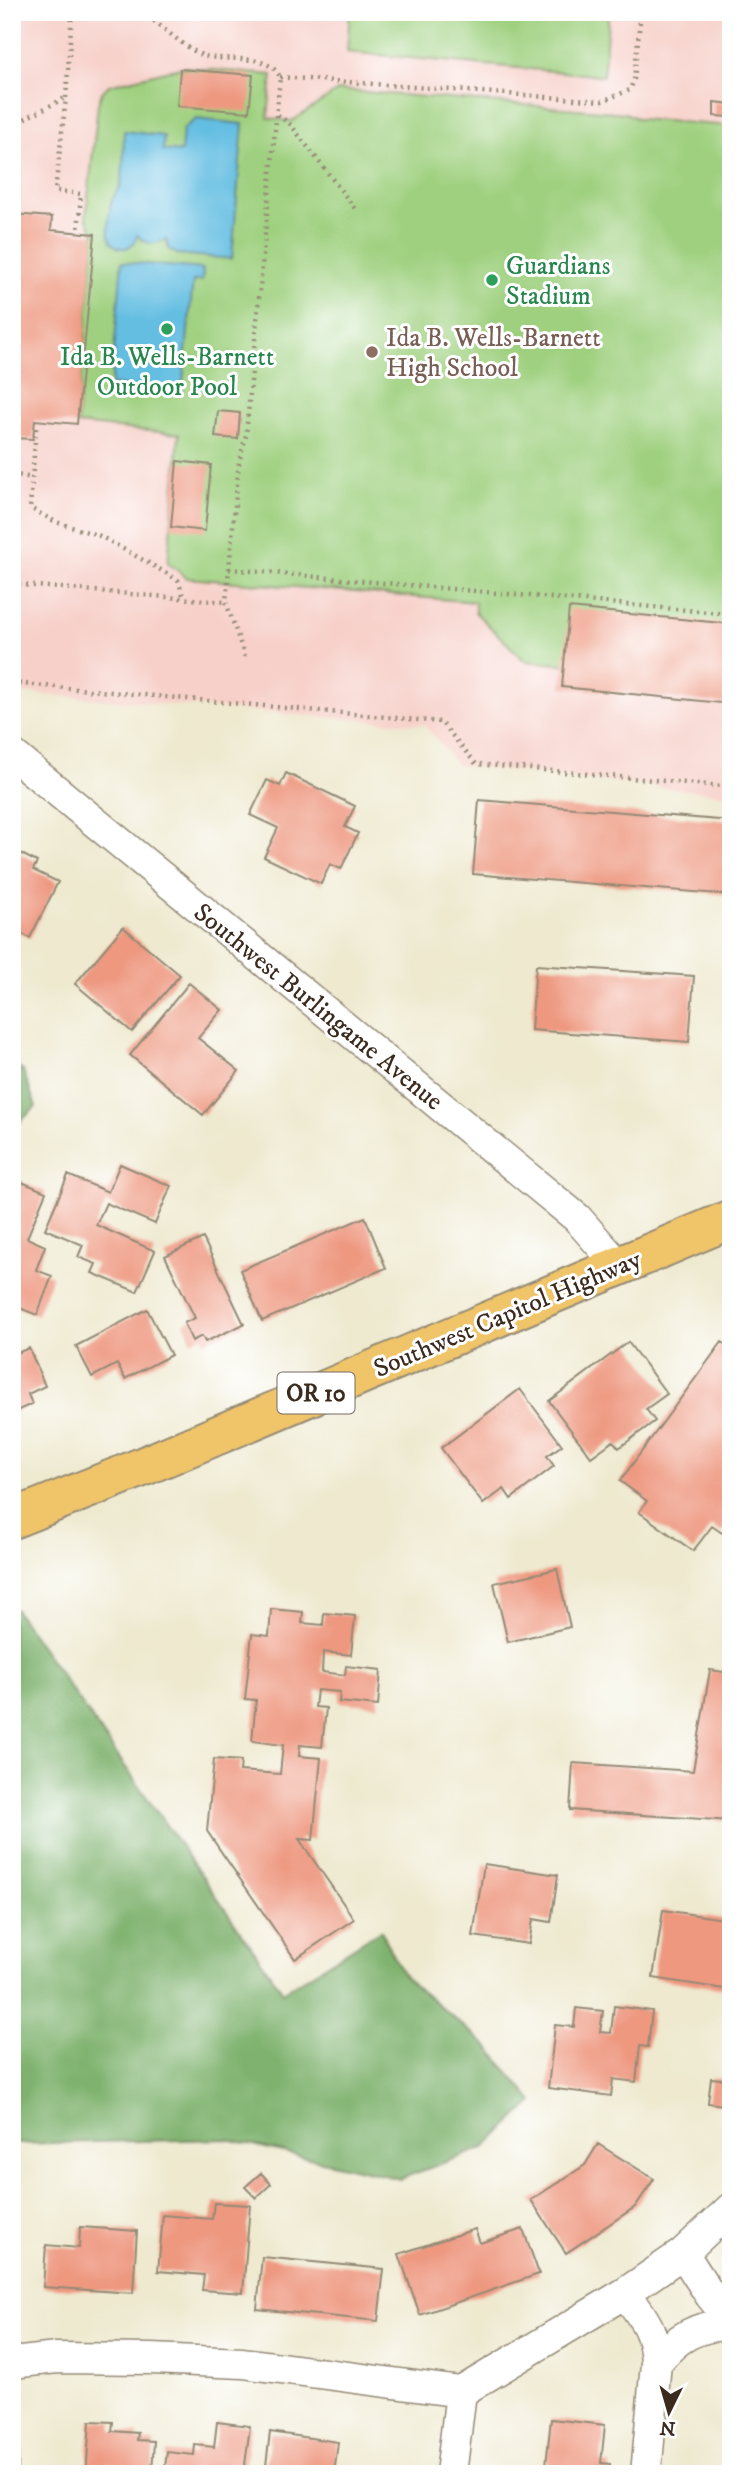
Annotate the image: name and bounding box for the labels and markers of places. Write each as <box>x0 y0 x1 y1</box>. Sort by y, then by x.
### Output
place label: Guardians Stadium <box>506 250 610 313</box>
marker: Guardians Stadium <box>484 272 500 288</box>
marker: Ida B. Wells-Barnett Outdoor Pool <box>159 321 175 337</box>
place label: Ida B. Wells-Barnett High School <box>386 322 600 385</box>
place label: Ida B. Wells-Barnett Outdoor Pool <box>60 341 274 404</box>
marker: Ida B. Wells-Barnett High School <box>364 344 380 360</box>

